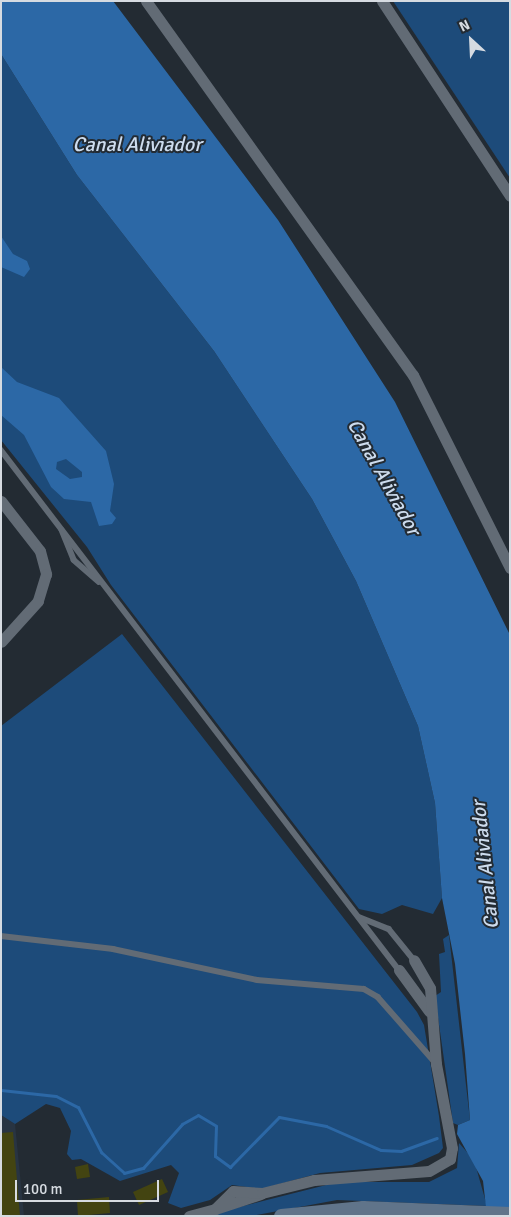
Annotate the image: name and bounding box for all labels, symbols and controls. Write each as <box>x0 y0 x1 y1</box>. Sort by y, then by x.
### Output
north arrow <box>446 15 496 65</box>
text: N <box>456 16 472 36</box>
water label: Canal Aliviador <box>72 132 202 156</box>
water label: Canal Aliviador <box>342 415 426 539</box>
water label: Canal Aliviador <box>466 800 504 930</box>
scale bar <box>18 1170 161 1202</box>
text: 100 m <box>23 1180 63 1198</box>

